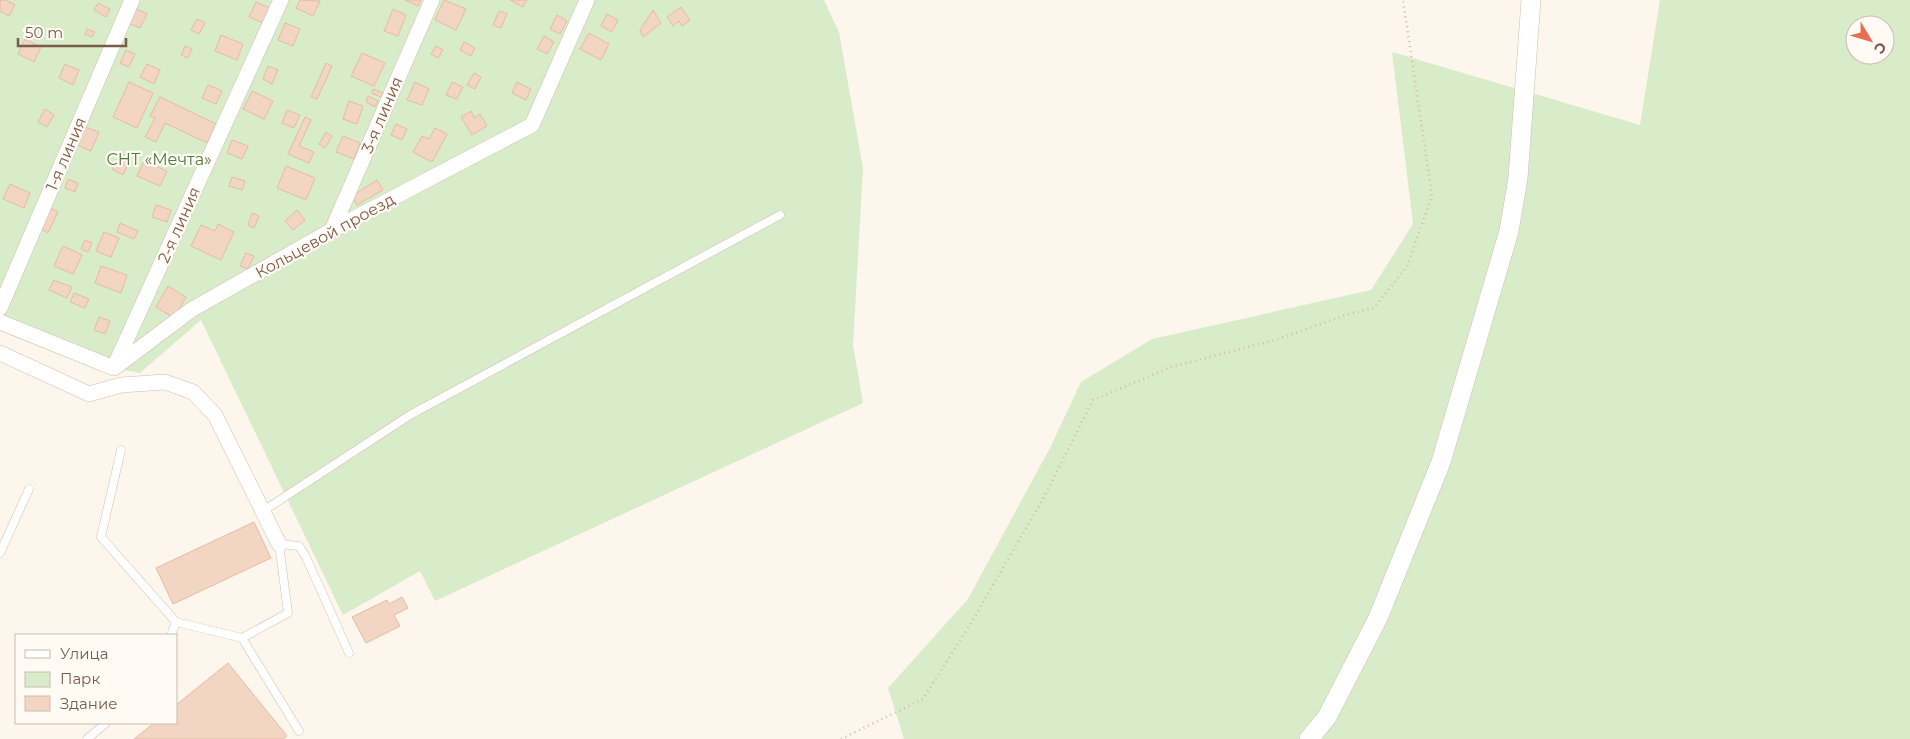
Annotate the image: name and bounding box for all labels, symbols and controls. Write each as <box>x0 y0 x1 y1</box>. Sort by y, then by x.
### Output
scale bar <box>18 15 125 47</box>
north arrow <box>1845 15 1895 65</box>
text: 50 m <box>25 23 63 42</box>
text: С <box>1870 38 1890 58</box>
street label: 3-я линия <box>357 74 407 156</box>
street label: 1-я линия <box>42 114 90 194</box>
park label: СНТ «Мечта» <box>106 150 212 169</box>
street label: 2-я линия <box>154 184 204 266</box>
street label: Кольцевой проезд <box>252 190 398 282</box>
legend <box>15 634 178 724</box>
text: Улица <box>60 644 108 663</box>
text: Парк <box>60 669 100 688</box>
text: Здание <box>60 694 118 713</box>

